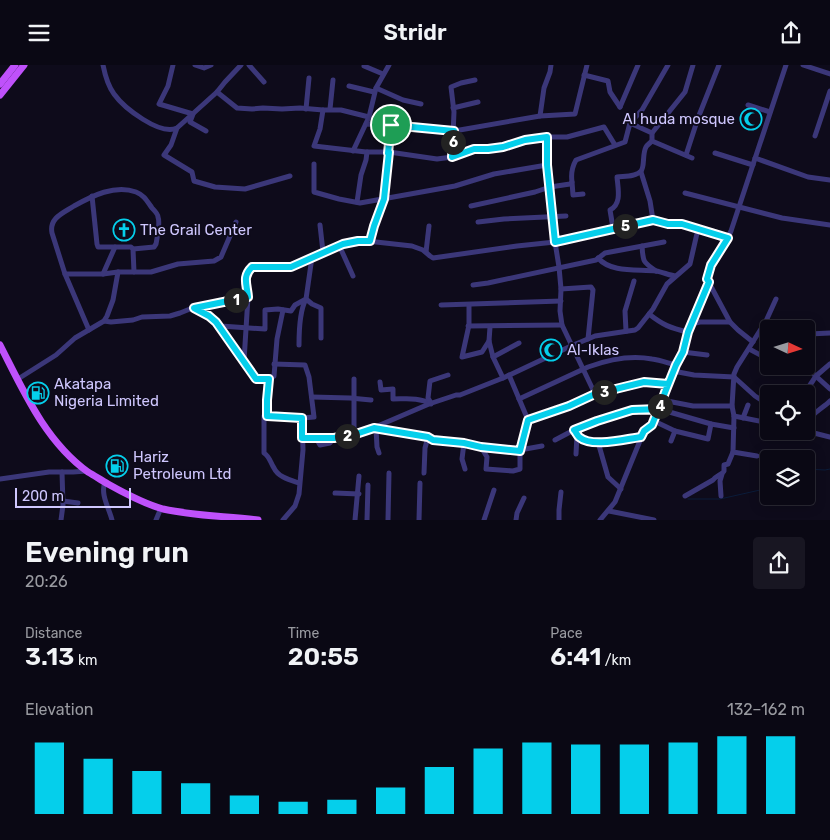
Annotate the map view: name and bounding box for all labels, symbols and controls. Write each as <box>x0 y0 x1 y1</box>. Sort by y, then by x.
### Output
icon: menu <box>25 19 53 47</box>
text: Stridr <box>383 19 447 46</box>
icon: share <box>777 19 805 47</box>
pin <box>370 104 412 146</box>
mosque icon: Al huda mosque <box>739 107 763 131</box>
place label: Al huda mosque <box>623 110 735 128</box>
icon: arrive <box>377 111 405 139</box>
pin: 6 <box>440 129 466 155</box>
text: 6 <box>449 134 458 151</box>
pin: 5 <box>612 213 638 239</box>
church icon: The Grail Center <box>112 218 136 242</box>
text: 5 <box>621 218 630 235</box>
place label: The Grail Center <box>140 221 252 239</box>
pin: 1 <box>224 287 248 313</box>
text: 1 <box>233 292 240 309</box>
north arrow <box>760 320 815 375</box>
map controls <box>760 320 815 505</box>
mosque icon: Al-Iklas <box>539 338 563 362</box>
place label: Al-Iklas <box>567 341 620 359</box>
place label: Akatapa Nigeria Limited <box>54 375 159 410</box>
pin: 3 <box>592 379 616 405</box>
fuel station icon: Akatapa Nigeria Limited <box>26 381 50 405</box>
text: 3 <box>600 384 609 401</box>
button: locate <box>760 385 815 440</box>
pin: 4 <box>648 393 672 419</box>
text: 4 <box>656 398 665 415</box>
pin: 2 <box>334 423 360 449</box>
text: 2 <box>343 428 352 445</box>
place label: Hariz Petroleum Ltd <box>133 448 232 483</box>
button: layers <box>760 450 815 505</box>
fuel station icon: Hariz Petroleum Ltd <box>105 454 129 478</box>
scale bar <box>15 485 131 508</box>
text: 200 m <box>22 488 64 505</box>
text: Evening run <box>25 536 189 569</box>
button: share <box>753 537 805 589</box>
text: 20:26 <box>25 572 68 591</box>
text: Distance <box>25 625 82 642</box>
text: Time <box>288 625 319 642</box>
text: Pace <box>550 625 582 642</box>
text: 3.13 <box>25 642 74 671</box>
text: 20:55 <box>288 642 359 671</box>
text: 6:41 <box>550 642 601 671</box>
text: km <box>74 652 98 669</box>
text: /km <box>601 652 631 669</box>
text: Elevation <box>25 700 94 719</box>
text: 132–162 m <box>727 700 805 719</box>

